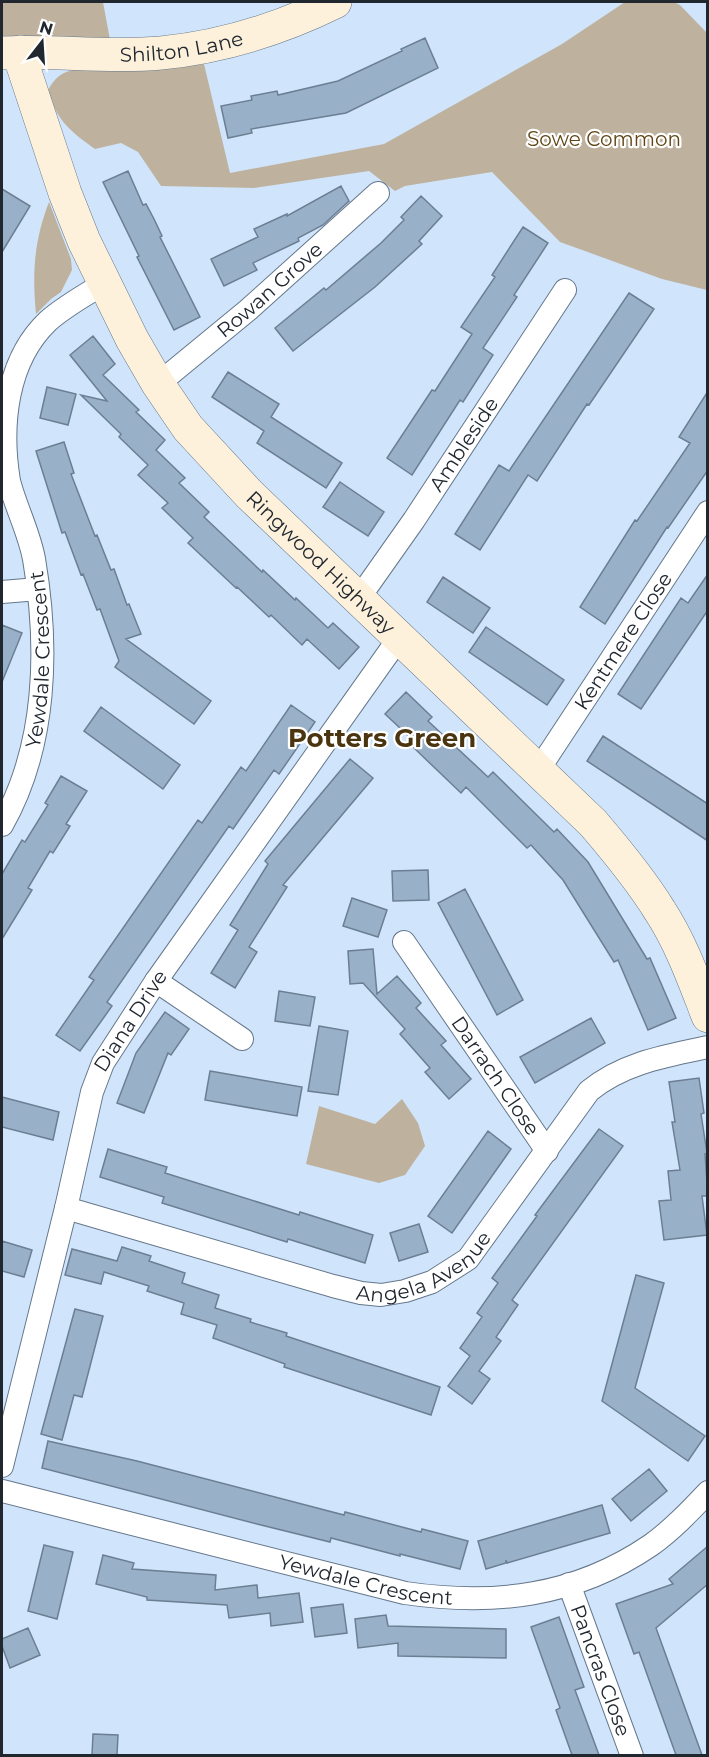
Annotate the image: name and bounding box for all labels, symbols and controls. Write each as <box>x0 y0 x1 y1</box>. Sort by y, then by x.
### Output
north arrow <box>12 12 72 72</box>
text: N <box>37 17 55 39</box>
street label: Shilton Lane <box>119 26 246 67</box>
park label: Sowe Common <box>527 127 681 151</box>
street label: Rowan Grove <box>212 237 327 343</box>
street label: Ambleside <box>424 393 503 496</box>
street label: Ringwood Highway <box>241 486 400 639</box>
street label: Kentmere Close <box>569 568 677 715</box>
street label: Yewdale Crescent <box>20 569 54 750</box>
district label: Potters Green <box>288 722 476 754</box>
street label: Diana Drive <box>89 965 172 1076</box>
street label: Darrach Close <box>446 1012 545 1140</box>
street label: Angela Avenue <box>355 1227 496 1307</box>
street label: Yewdale Crescent <box>277 1550 454 1610</box>
street label: Pancras Close <box>566 1601 636 1740</box>

